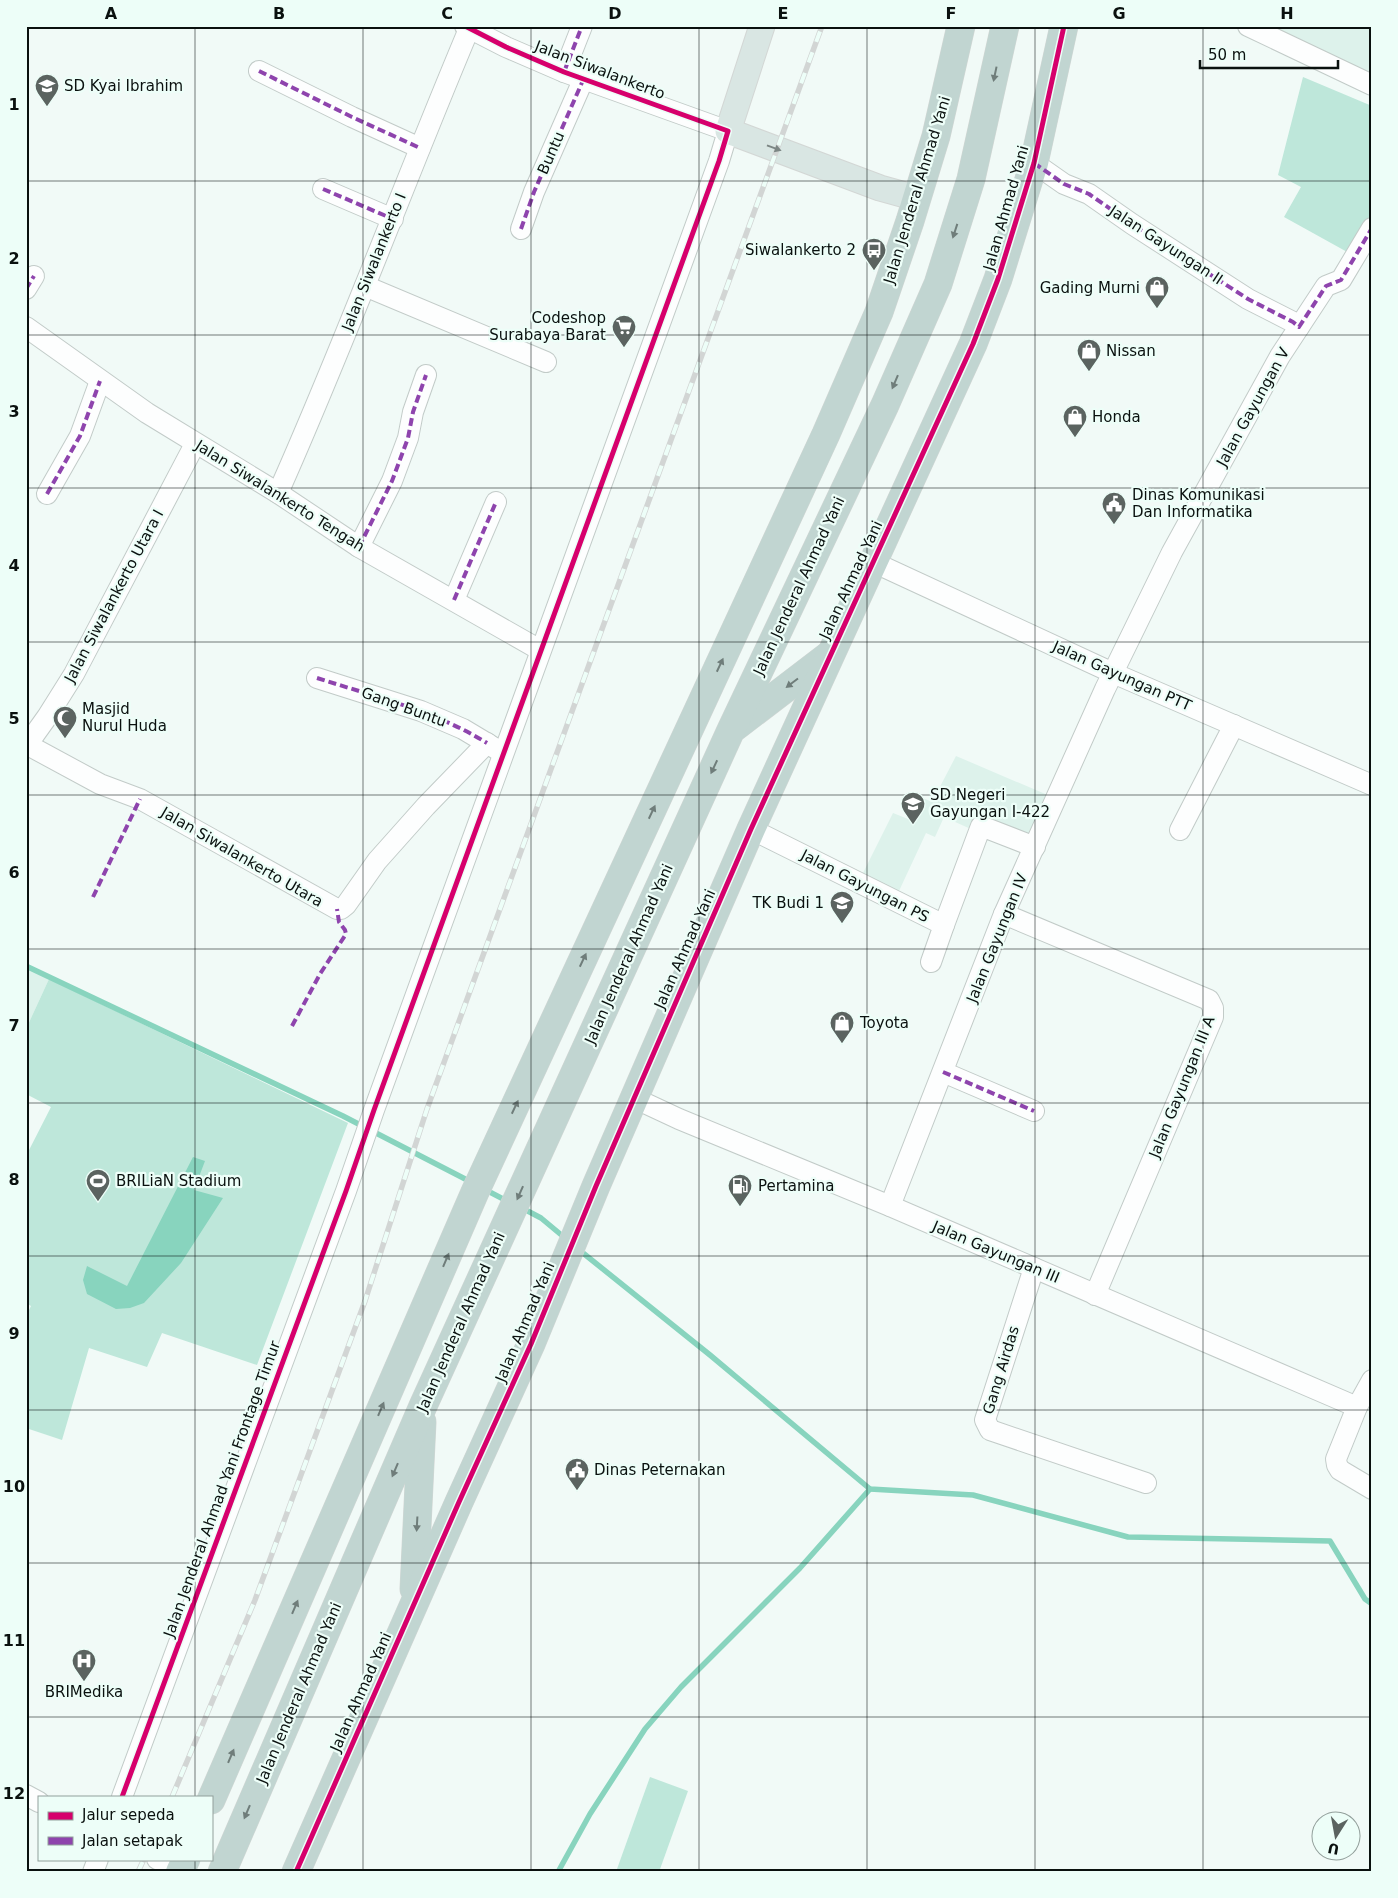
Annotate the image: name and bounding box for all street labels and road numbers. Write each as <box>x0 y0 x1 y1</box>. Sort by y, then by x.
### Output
street label: Jalan Siwalankerto <box>531 37 668 103</box>
street label: Jalan Jenderal Ahmad Yani <box>880 94 954 287</box>
street label: Buntu <box>534 129 568 177</box>
street label: Jalan Ahmad Yani <box>979 143 1032 273</box>
street label: Jalan Siwalankerto I <box>338 190 410 334</box>
street label: Jalan Gayungan II <box>1105 201 1226 288</box>
street label: Jalan Gayungan V <box>1212 344 1294 470</box>
street label: Jalan Siwalankerto Tengah <box>191 436 368 556</box>
street label: Jalan Jenderal Ahmad Yani <box>749 494 848 679</box>
street label: Jalan Siwalankerto Utara I <box>60 506 167 686</box>
street label: Jalan Ahmad Yani <box>815 518 886 643</box>
street label: Jalan Gayungan PTT <box>1049 637 1195 715</box>
street label: Gang Buntu <box>359 683 449 731</box>
street label: Jalan Siwalankerto Utara <box>157 803 326 911</box>
street label: Jalan Gayungan PS <box>797 845 932 926</box>
street label: Jalan Jenderal Ahmad Yani <box>581 861 677 1048</box>
street label: Jalan Gayungan IV <box>963 870 1031 1006</box>
street label: Jalan Ahmad Yani <box>650 886 719 1013</box>
street label: Jalan Gayungan III A <box>1145 1013 1219 1161</box>
street label: Jalan Gayungan III <box>929 1217 1062 1287</box>
street label: Jalan Jenderal Ahmad Yani <box>413 1229 509 1416</box>
street label: Jalan Ahmad Yani <box>491 1259 559 1386</box>
street label: Gang Airdas <box>979 1323 1023 1416</box>
street label: Jalan Jenderal Ahmad Yani Frontage Timur <box>160 1338 284 1640</box>
street label: Jalan Jenderal Ahmad Yani <box>252 1600 345 1787</box>
street label: Jalan Ahmad Yani <box>326 1629 395 1756</box>

